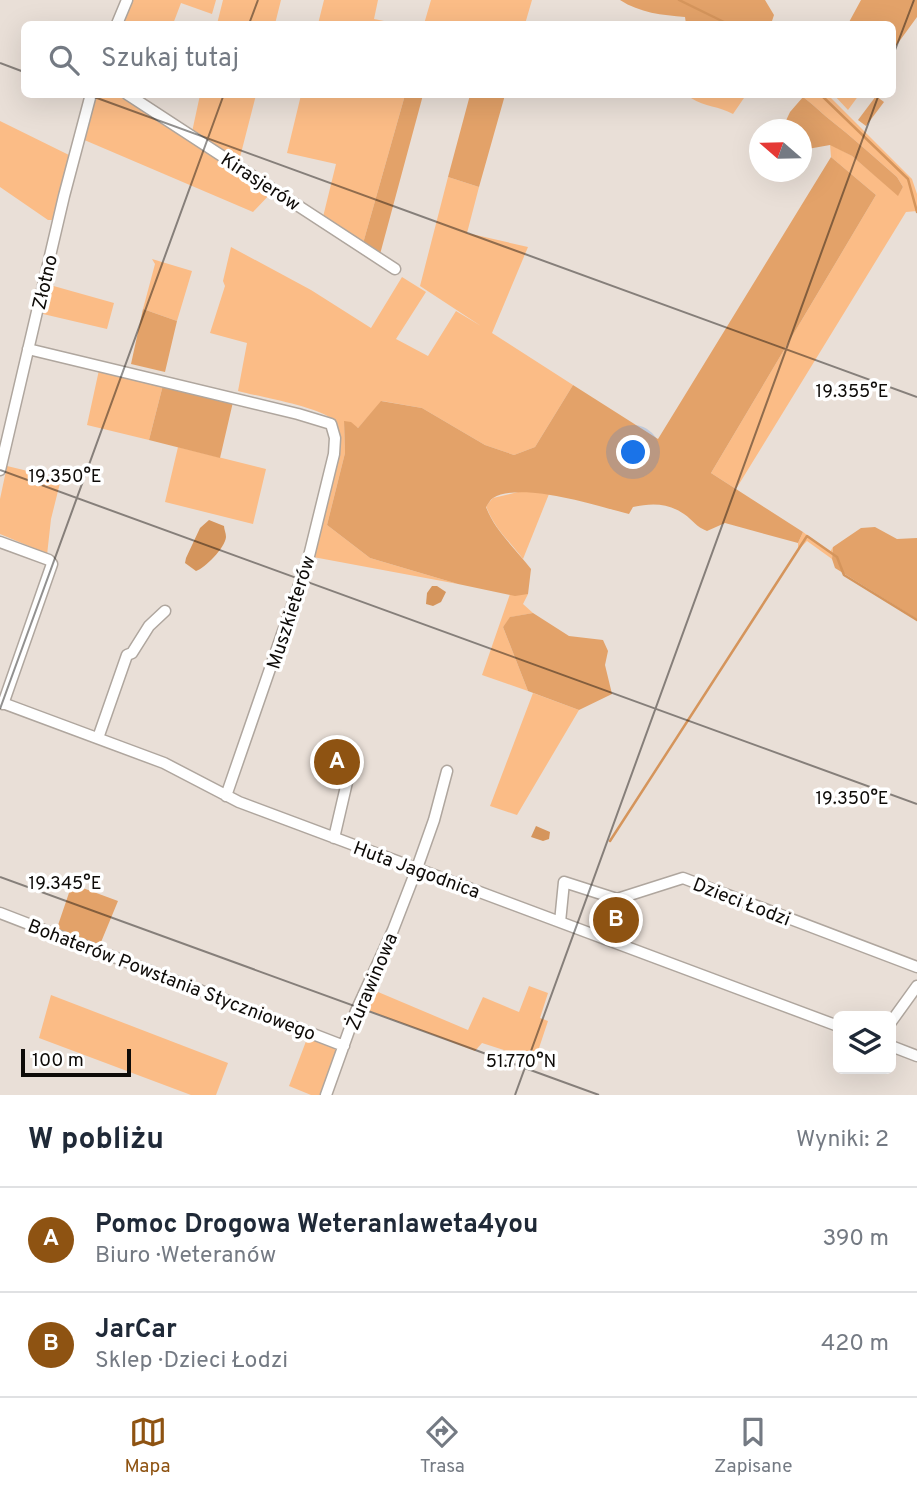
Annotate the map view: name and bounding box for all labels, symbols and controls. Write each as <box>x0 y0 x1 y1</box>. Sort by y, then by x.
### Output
search box <box>21 21 896 98</box>
icon: search <box>45 41 83 79</box>
text: Szukaj tutaj <box>101 43 239 76</box>
north arrow <box>749 119 812 182</box>
street label: Kirasjerów <box>216 148 304 217</box>
street label: Złotno <box>28 253 64 312</box>
text: 19.355°E <box>816 381 888 404</box>
your location <box>616 435 650 469</box>
text: 19.350°E <box>28 466 102 489</box>
street label: Muszkieterów <box>262 553 322 672</box>
pin: A <box>314 736 360 788</box>
text: 19.350°E <box>815 788 889 811</box>
street label: Huta Jagodnica <box>350 837 483 905</box>
text: 19.345°E <box>29 873 101 896</box>
street label: Dzieci Łodzi <box>689 873 794 933</box>
pin: B <box>593 894 639 946</box>
street label: Bohaterów Powstania Styczniowego <box>24 915 319 1047</box>
street label: Żurawinowa <box>341 929 404 1034</box>
map controls <box>833 1011 896 1074</box>
button: layers <box>833 1011 896 1074</box>
scale bar <box>21 1046 131 1078</box>
text: 100 m <box>32 1049 84 1073</box>
text: 51.770°N <box>486 1051 556 1074</box>
text: W pobliżu <box>28 1122 164 1159</box>
text: Wyniki: 2 <box>796 1126 889 1155</box>
text: Pomoc Drogowa Weteranlaweta4you <box>95 1209 538 1242</box>
text: A <box>43 1225 59 1254</box>
text: 390 m <box>822 1225 889 1254</box>
text: Biuro · Weteranów <box>95 1242 276 1271</box>
text: JarCar <box>95 1314 177 1347</box>
text: B <box>43 1330 59 1359</box>
text: 420 m <box>821 1330 889 1359</box>
text: Sklep · Dzieci Łodzi <box>95 1347 288 1376</box>
tab: Mapa <box>125 1413 171 1479</box>
tab: Trasa <box>420 1413 465 1479</box>
tab: Zapisane <box>714 1413 792 1479</box>

